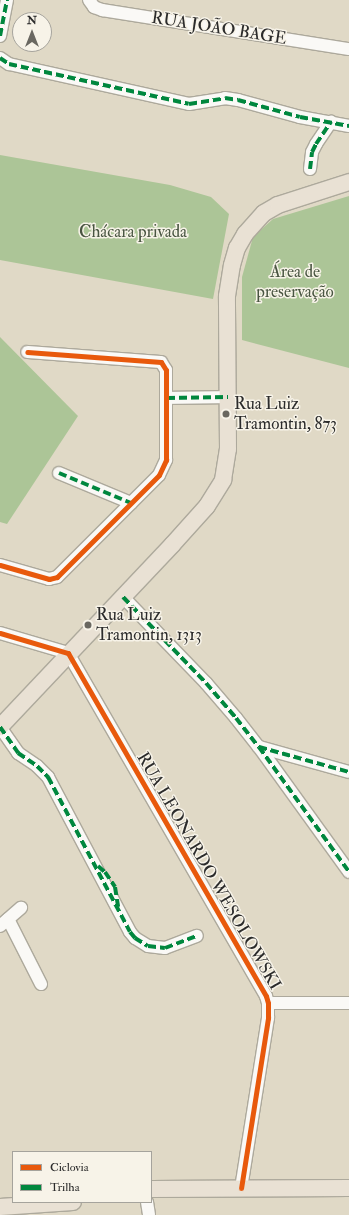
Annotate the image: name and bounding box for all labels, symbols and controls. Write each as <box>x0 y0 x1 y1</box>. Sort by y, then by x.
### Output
street label: RUA JOÃO BAGE <box>150 7 288 49</box>
north arrow <box>12 12 52 52</box>
text: N <box>27 14 37 27</box>
park label: Chácara privada <box>79 222 187 242</box>
park label: Área de preservação <box>256 262 334 302</box>
place label: Rua Luiz Tramontin, 873 <box>234 394 337 434</box>
marker: Rua Luiz Tramontin, 873 <box>221 409 231 419</box>
place label: Rua Luiz Tramontin, 1313 <box>96 605 202 645</box>
marker: Rua Luiz Tramontin, 1313 <box>83 620 93 630</box>
street label: RUA LEONARDO WESOLOWSKI <box>132 749 286 993</box>
legend <box>12 1151 152 1203</box>
text: Ciclovia <box>50 1160 89 1175</box>
text: Trilha <box>50 1180 80 1195</box>

